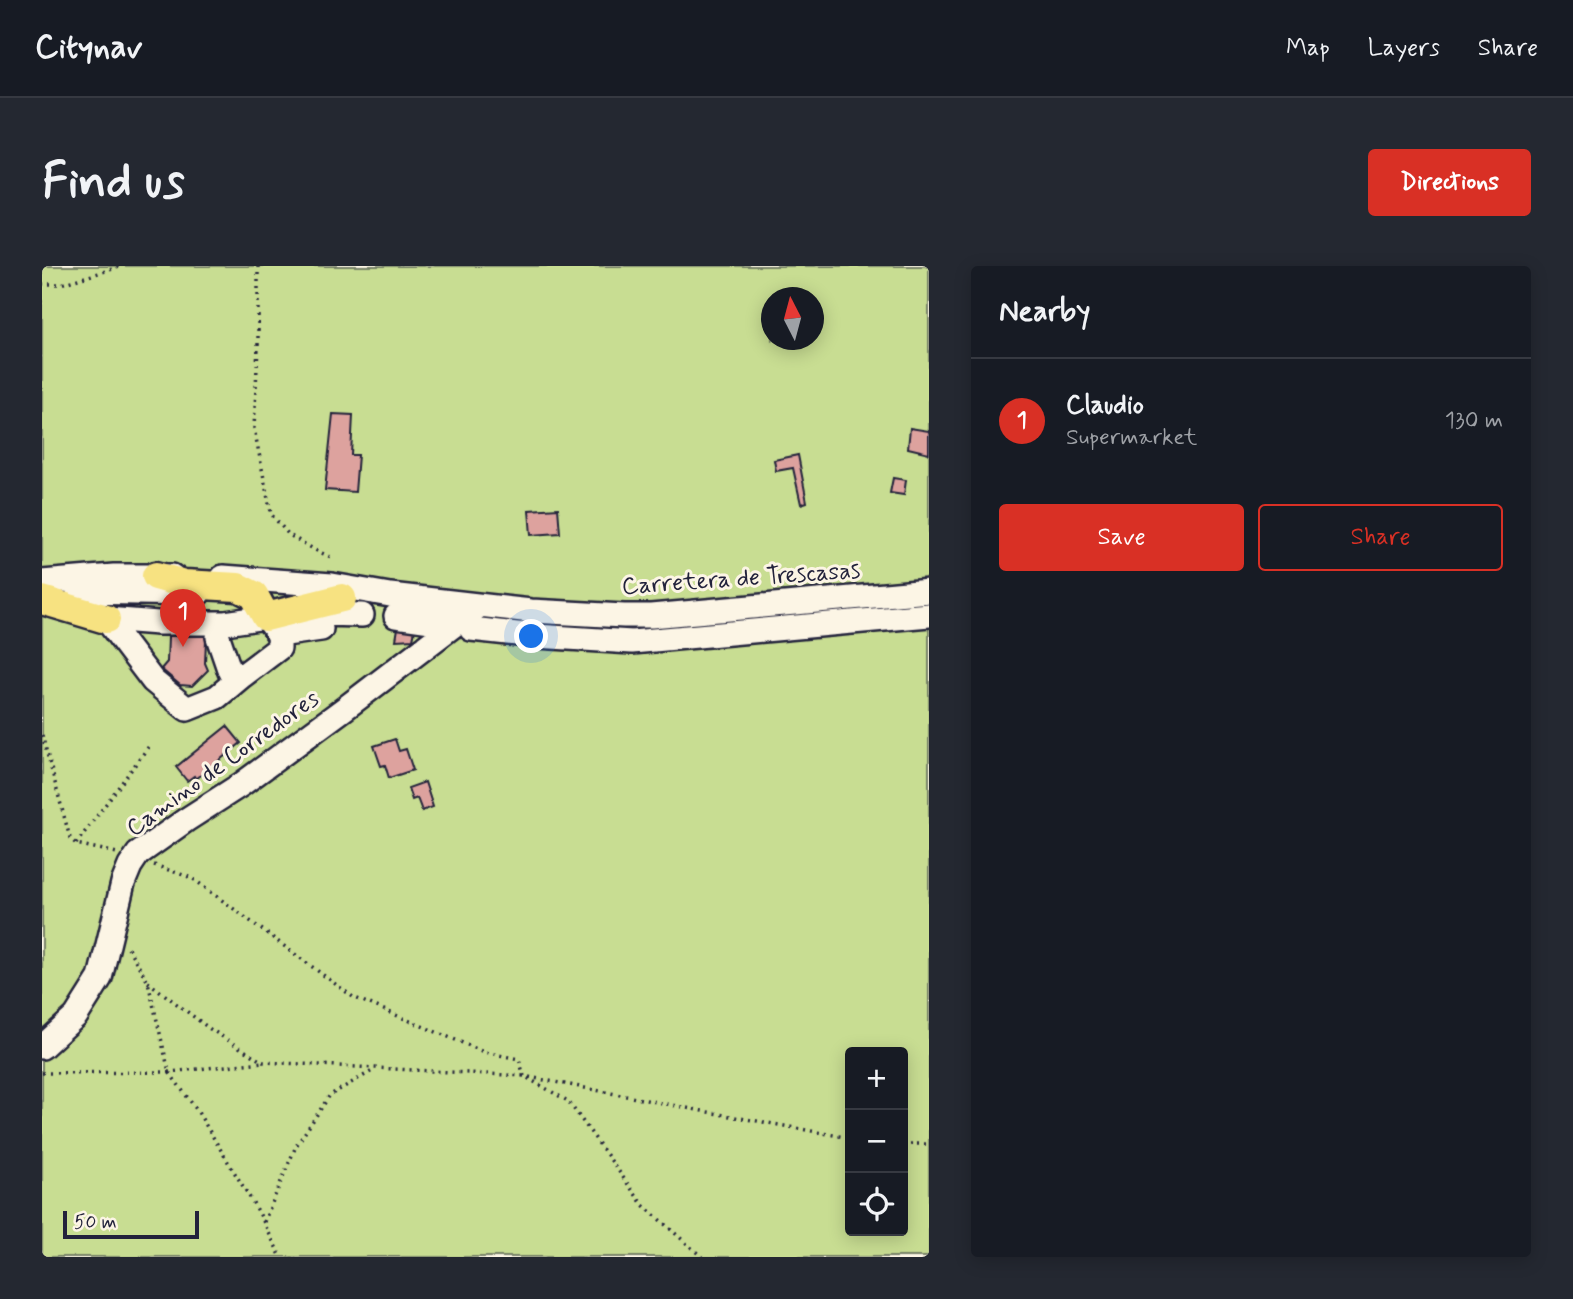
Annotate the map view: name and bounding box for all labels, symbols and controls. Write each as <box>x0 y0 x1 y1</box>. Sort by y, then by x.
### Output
text: Citynav <box>35 26 142 70</box>
text: Map <box>1286 33 1330 64</box>
text: Layers <box>1368 33 1440 64</box>
text: Share <box>1478 33 1538 64</box>
button: Directions <box>1368 149 1531 216</box>
text: Find us <box>42 150 185 215</box>
north arrow <box>761 287 824 350</box>
text: Nearby <box>999 292 1090 331</box>
text: Claudio <box>1066 389 1144 423</box>
text: 1 <box>1017 406 1027 436</box>
text: 130 m <box>1445 406 1503 436</box>
text: Supermarket <box>1066 423 1197 453</box>
button: Save <box>999 504 1244 571</box>
button: Share <box>1258 504 1503 571</box>
street label: Carretera de Trescasas <box>621 555 861 603</box>
pin: 1 <box>160 589 206 647</box>
your location <box>514 619 548 653</box>
street label: Camino de Corredores <box>121 683 326 844</box>
map controls <box>845 1047 908 1236</box>
button: + <box>845 1047 908 1110</box>
button: − <box>845 1110 908 1173</box>
button: locate <box>845 1173 908 1236</box>
scale bar <box>63 1208 200 1240</box>
text: 50 m <box>74 1210 117 1235</box>

